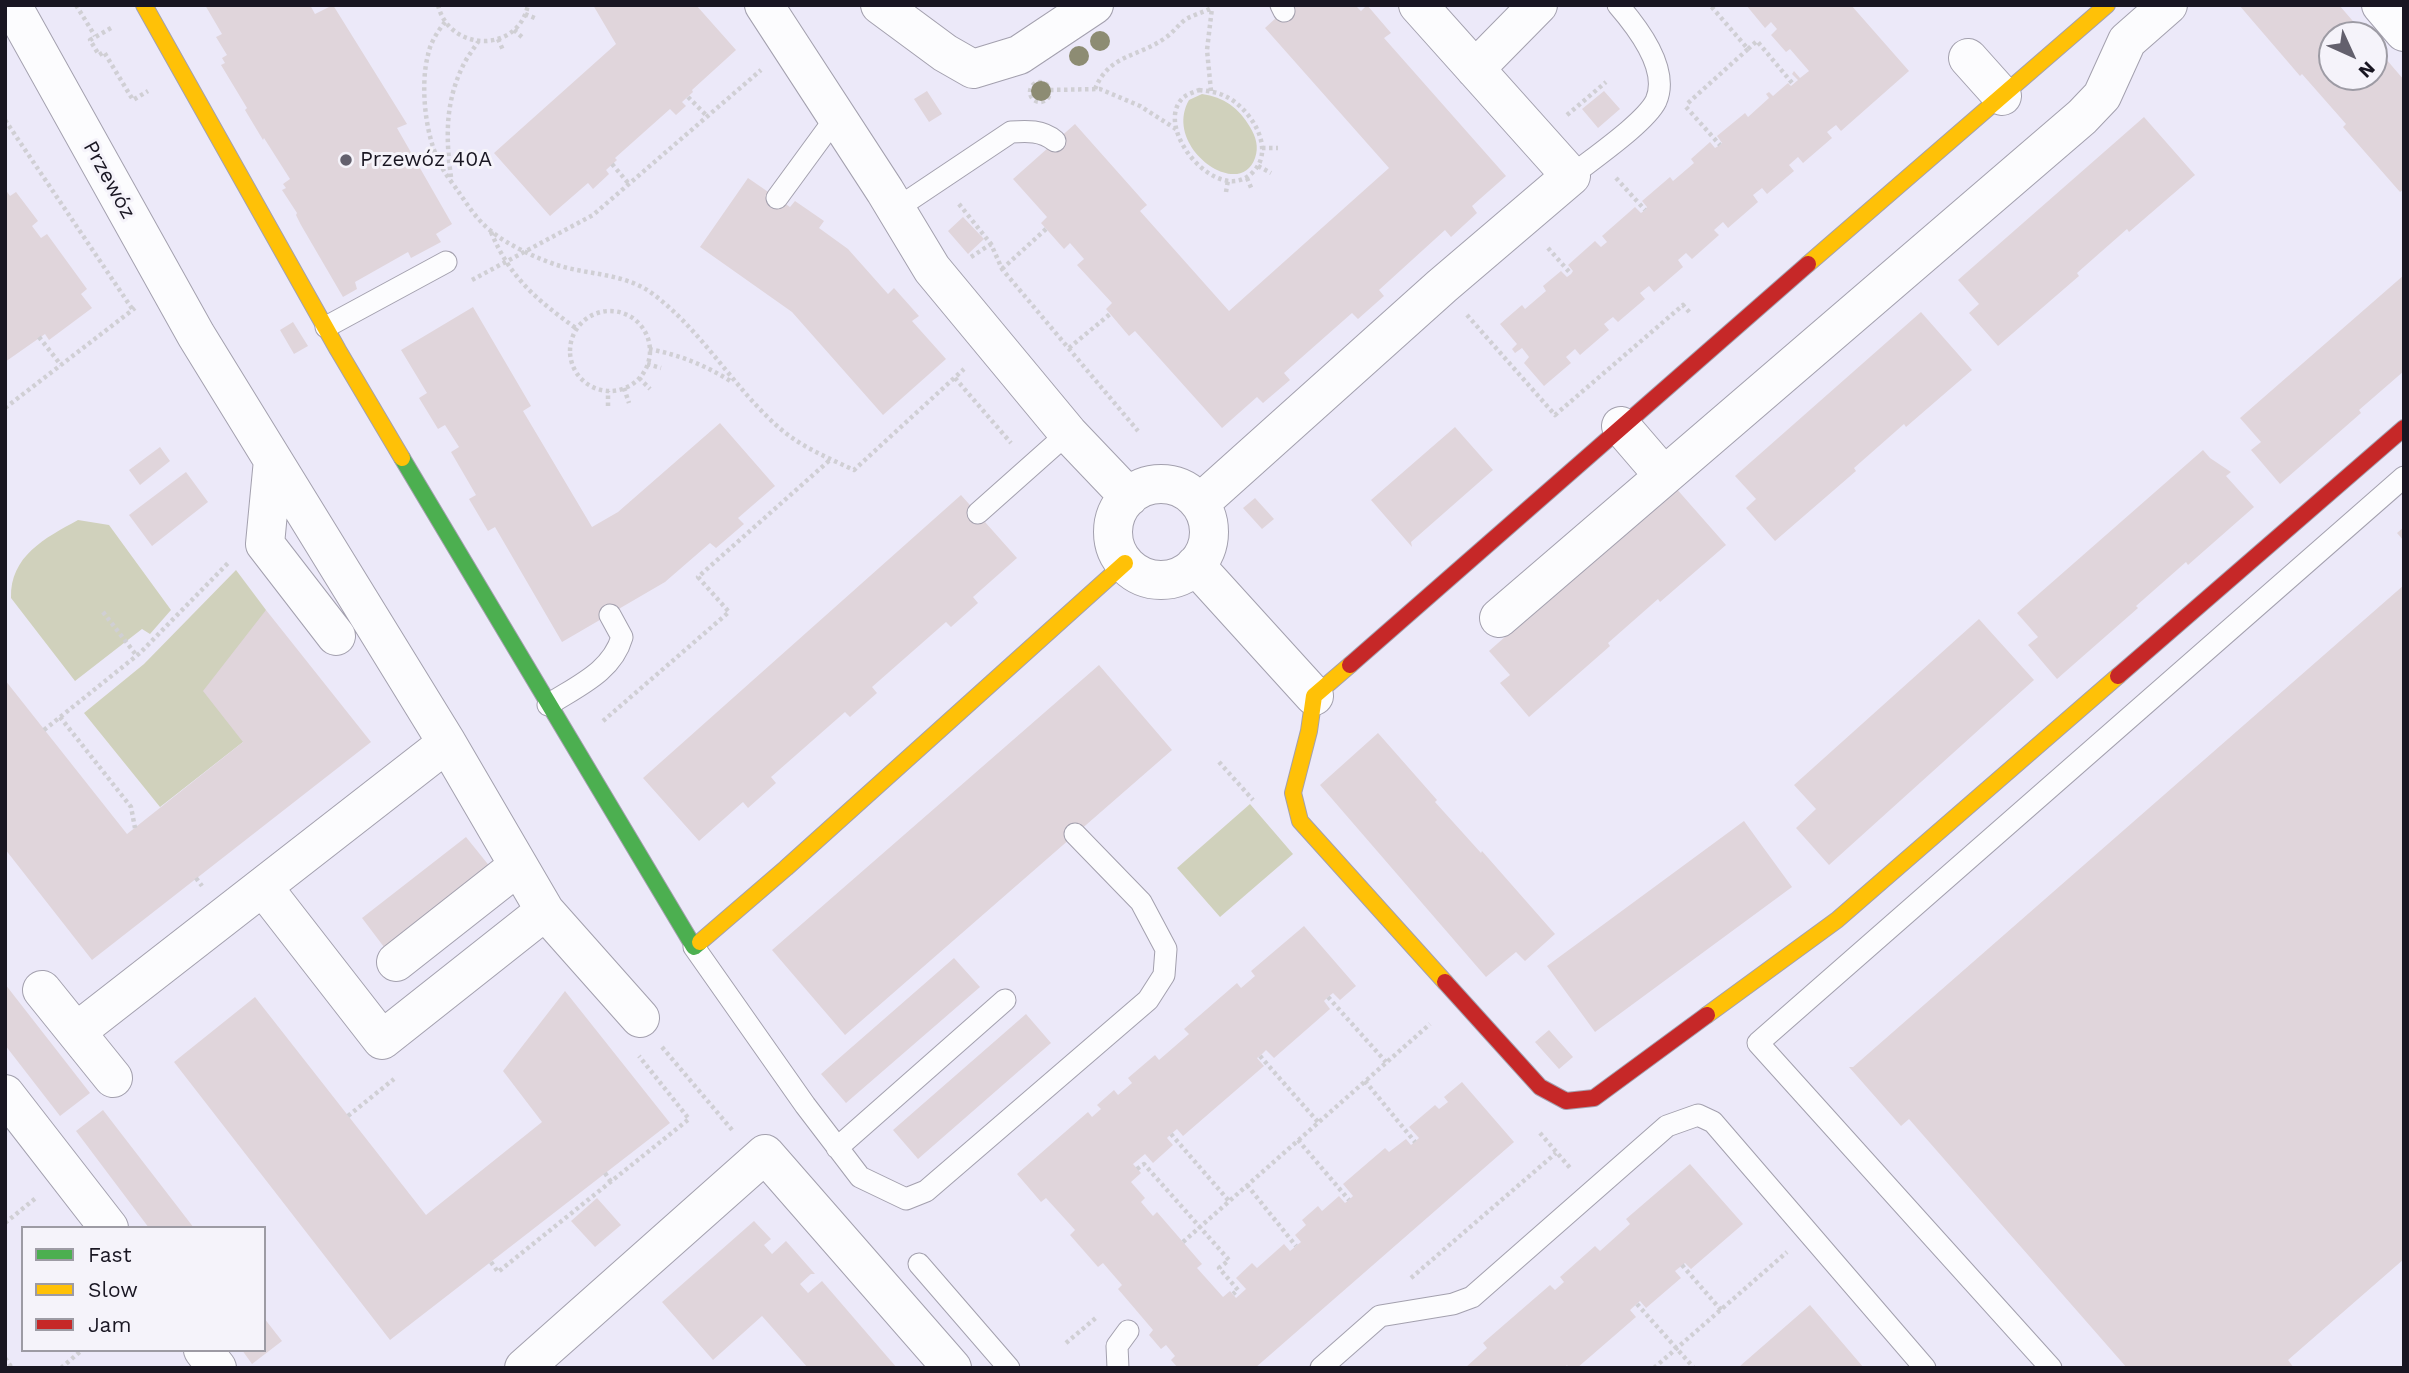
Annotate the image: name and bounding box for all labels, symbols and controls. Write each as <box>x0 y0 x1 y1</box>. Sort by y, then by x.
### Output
north arrow <box>2318 21 2388 91</box>
text: N <box>2354 57 2380 83</box>
street label: Przewóz <box>77 137 141 223</box>
place label: Przewóz 40A <box>360 147 492 173</box>
marker: Przewóz 40A <box>338 152 354 168</box>
legend <box>21 1226 266 1352</box>
text: Fast <box>88 1242 132 1267</box>
text: Slow <box>88 1277 138 1302</box>
text: Jam <box>88 1312 131 1337</box>

